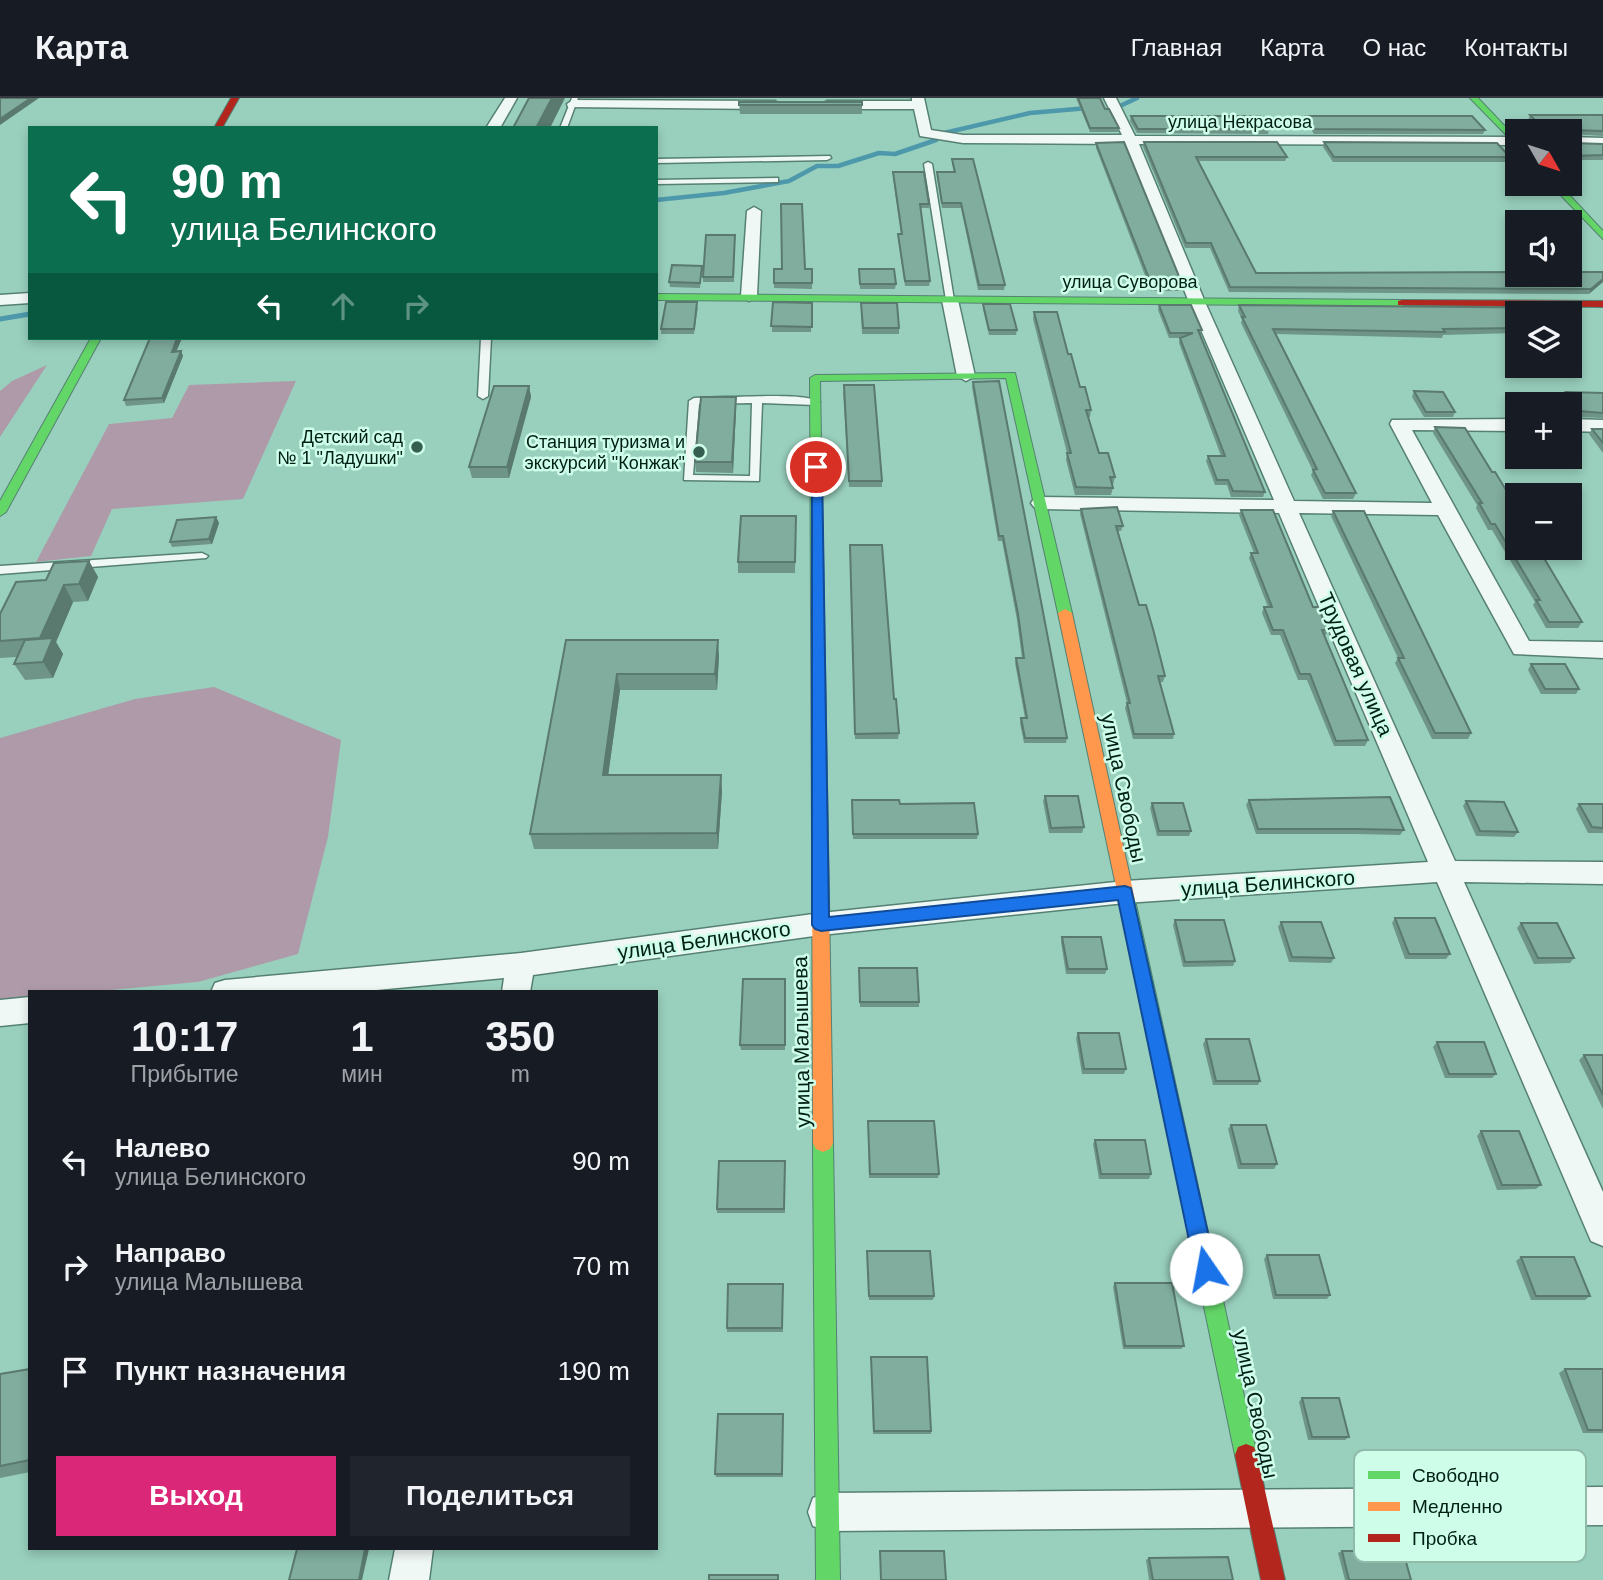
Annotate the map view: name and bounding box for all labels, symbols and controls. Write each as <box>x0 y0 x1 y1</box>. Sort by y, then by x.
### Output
text: Карта <box>35 29 128 66</box>
text: Главная <box>1131 34 1222 61</box>
text: Карта <box>1260 34 1324 61</box>
text: О нас <box>1362 34 1426 61</box>
text: Контакты <box>1464 34 1568 61</box>
street label: улица Некрасова <box>1168 112 1313 132</box>
north arrow <box>1505 119 1582 196</box>
map controls <box>1505 119 1582 560</box>
icon: left <box>56 154 147 245</box>
text: 90 m <box>171 154 283 208</box>
button: sound <box>1505 210 1582 287</box>
text: улица Белинского <box>171 211 437 247</box>
street label: улица Суворова <box>1062 272 1199 292</box>
icon: left <box>251 287 289 325</box>
icon: ahead <box>324 287 362 325</box>
icon: right <box>397 287 435 325</box>
button: layers <box>1505 301 1582 378</box>
button: + <box>1505 392 1582 469</box>
place label: Детский сад № 1 "Ладушки" <box>277 427 403 468</box>
place label: Станция туризма и экскурсий "Конжак" <box>525 432 685 473</box>
pin <box>786 437 846 497</box>
marker: Детский сад № 1 "Ладушки" <box>409 439 425 455</box>
marker: Станция туризма и экскурсий "Конжак" <box>691 444 707 460</box>
icon: arrive <box>797 448 835 486</box>
button: − <box>1505 483 1582 560</box>
street label: Трудовая улица <box>1314 589 1398 739</box>
street label: улица Свободы <box>1097 711 1151 865</box>
street label: улица Белинского <box>1180 865 1356 901</box>
street label: улица Белинского <box>616 916 792 964</box>
street label: улица Малышева <box>788 956 814 1128</box>
text: 10:17 <box>131 1013 238 1060</box>
text: 1 <box>350 1013 374 1060</box>
text: 350 <box>485 1013 555 1060</box>
text: Прибытие <box>131 1061 239 1087</box>
text: мин <box>341 1061 383 1087</box>
text: m <box>511 1061 530 1087</box>
text: Налево <box>115 1133 210 1163</box>
icon: left <box>56 1143 94 1181</box>
text: 90 m <box>572 1146 630 1176</box>
text: улица Белинского <box>115 1164 306 1190</box>
position arrow <box>1169 1232 1243 1306</box>
text: Направо <box>115 1238 226 1268</box>
icon: right <box>56 1248 94 1286</box>
text: 70 m <box>572 1251 630 1281</box>
text: улица Малышева <box>115 1269 303 1295</box>
street label: улица Свободы <box>1229 1327 1283 1481</box>
icon: arrive <box>56 1353 94 1391</box>
text: Пункт назначения <box>115 1356 346 1386</box>
text: 190 m <box>558 1356 630 1386</box>
legend <box>1354 1450 1586 1562</box>
button: Выход <box>56 1456 336 1536</box>
button: Поделиться <box>350 1456 630 1536</box>
text: Свободно <box>1412 1465 1499 1486</box>
text: Медленно <box>1412 1496 1502 1517</box>
text: Пробка <box>1412 1528 1477 1549</box>

